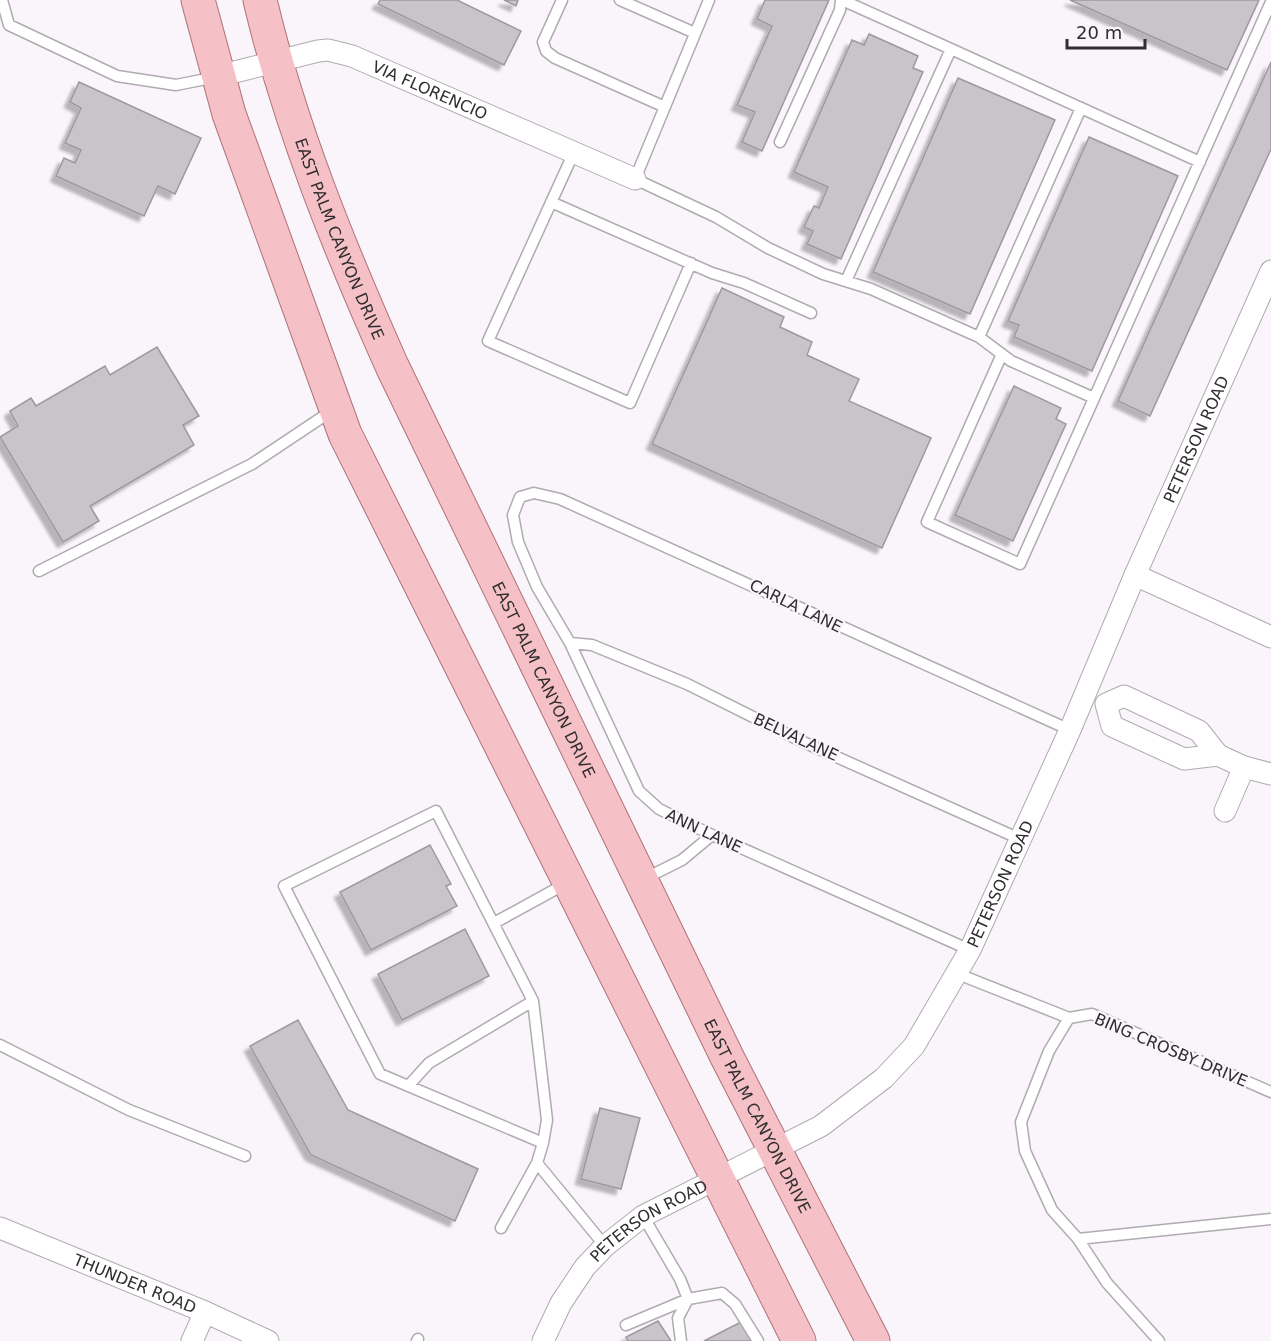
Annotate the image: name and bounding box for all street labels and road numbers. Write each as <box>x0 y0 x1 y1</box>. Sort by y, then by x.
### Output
street label: VIA FLORENCIO <box>370 57 490 123</box>
street label: EAST PALM CANYON DRIVE <box>291 135 389 342</box>
street label: PETERSON ROAD <box>1159 373 1233 506</box>
street label: CARLA LANE <box>747 575 845 637</box>
street label: EAST PALM CANYON DRIVE <box>488 578 599 781</box>
street label: BELVALANE <box>751 709 841 765</box>
street label: ANN LANE <box>663 805 745 857</box>
street label: PETERSON ROAD <box>963 817 1037 950</box>
street label: BING CROSBY DRIVE <box>1092 1009 1250 1091</box>
street label: EAST PALM CANYON DRIVE <box>700 1016 815 1216</box>
street label: PETERSON ROAD <box>586 1176 711 1266</box>
street label: THUNDER ROAD <box>70 1249 199 1317</box>

